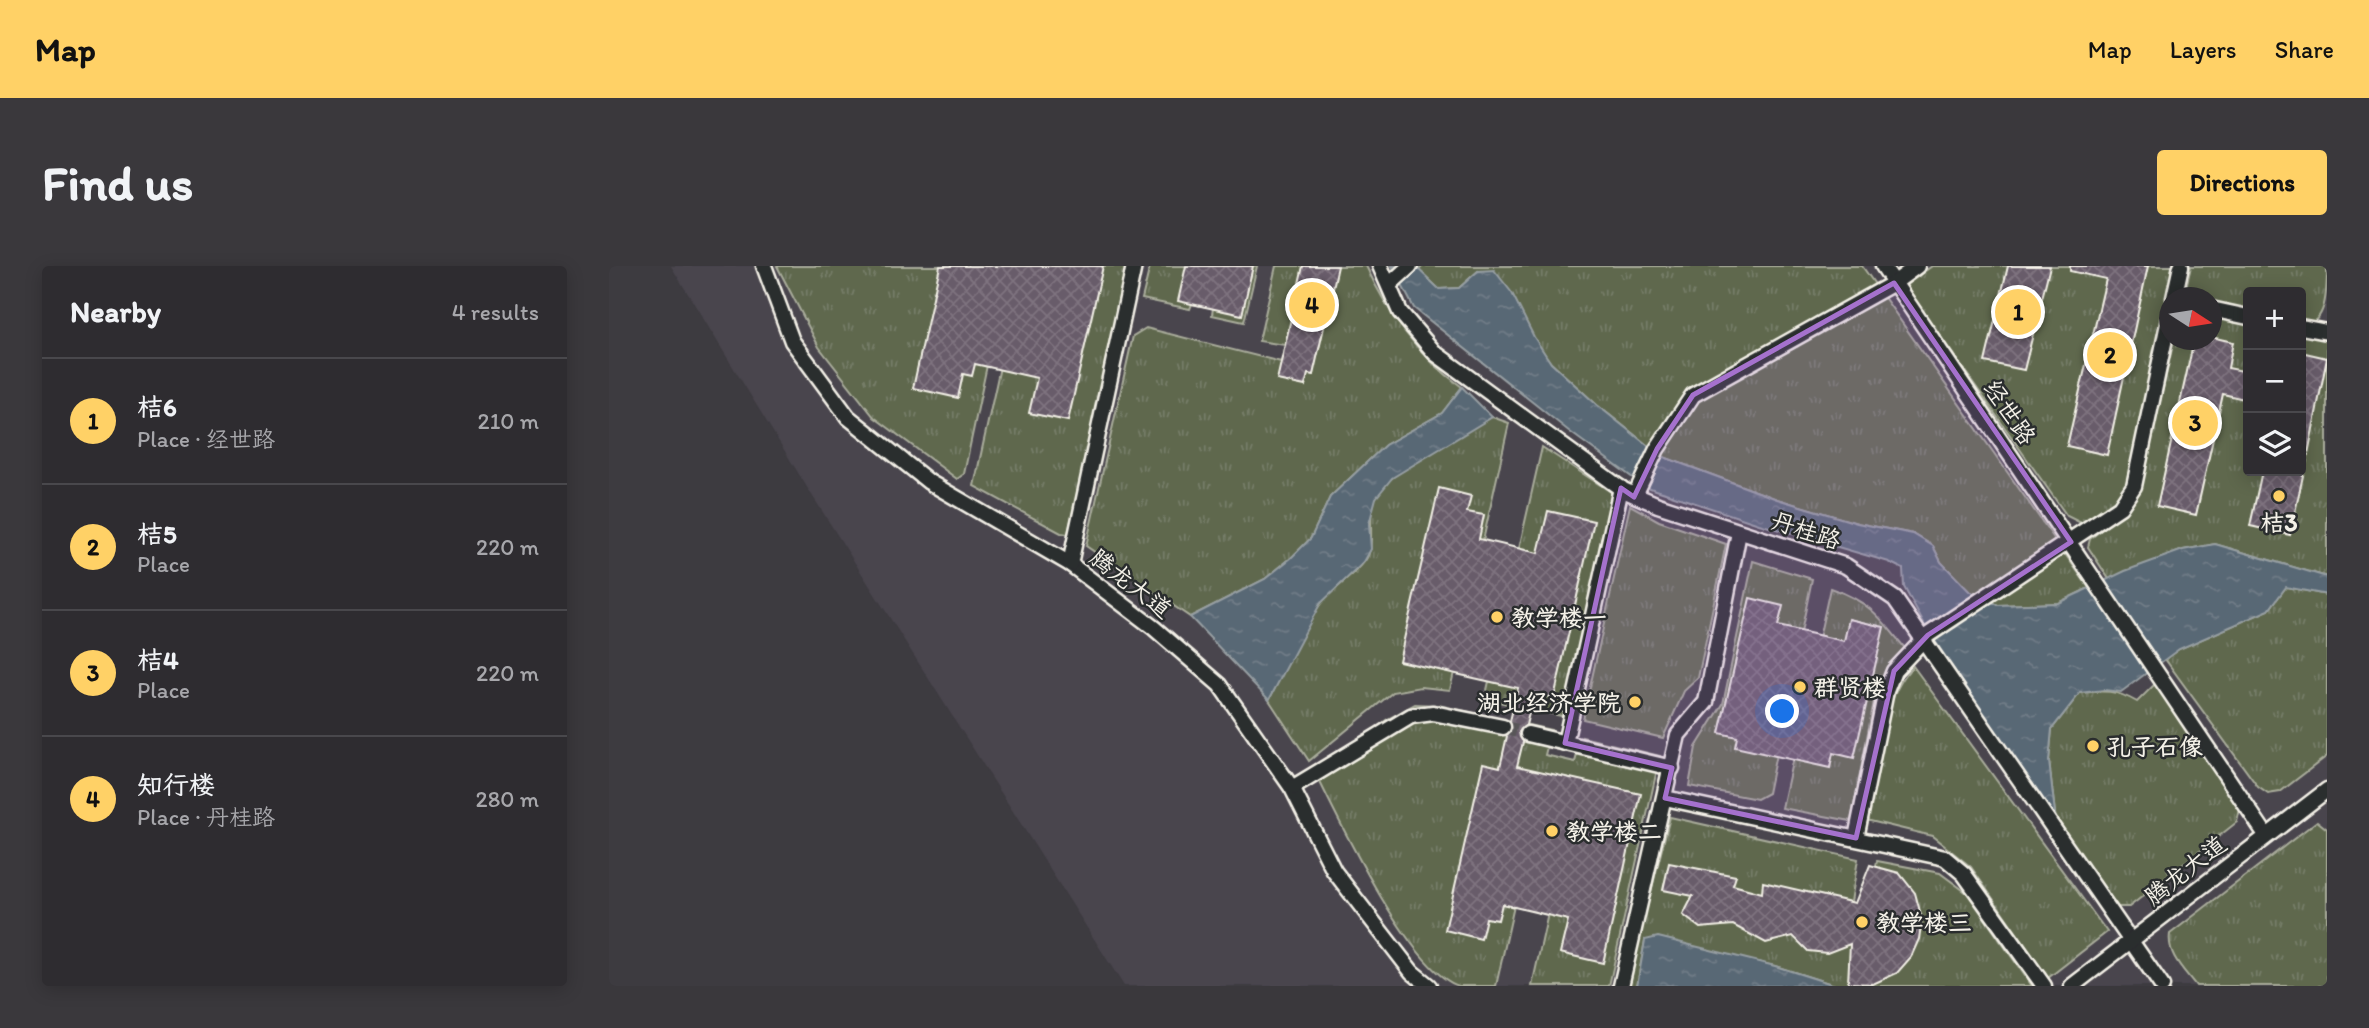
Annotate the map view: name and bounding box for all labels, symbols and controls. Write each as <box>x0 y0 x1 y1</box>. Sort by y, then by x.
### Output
text: Map <box>35 30 96 69</box>
text: Map <box>2088 35 2132 64</box>
text: Layers <box>2170 35 2237 64</box>
text: Share <box>2275 35 2334 64</box>
button: Directions <box>2157 150 2327 215</box>
text: Find us <box>42 153 193 212</box>
pin: 4 <box>1289 279 1335 331</box>
pin: 1 <box>1995 286 2041 338</box>
north arrow <box>2159 287 2222 350</box>
map controls <box>2243 287 2306 476</box>
button: + <box>2243 287 2306 350</box>
text: Nearby <box>70 293 161 330</box>
text: 4 results <box>452 298 539 326</box>
pin: 2 <box>2087 329 2133 381</box>
button: − <box>2243 350 2306 413</box>
street label: 经世路 <box>1978 374 2042 450</box>
text: 桔6 <box>137 391 177 423</box>
pin: 3 <box>2172 397 2218 449</box>
text: 1 <box>88 407 98 435</box>
text: 210 m <box>478 407 539 435</box>
button: layers <box>2243 413 2306 476</box>
text: Place · 经世路 <box>137 425 275 453</box>
marker: 桔3 <box>2271 488 2287 504</box>
street label: 丹桂路 <box>1767 505 1845 555</box>
place label: 桔3 <box>2260 508 2298 537</box>
text: 桔5 <box>137 518 177 550</box>
text: 2 <box>87 533 99 561</box>
text: 220 m <box>476 533 539 561</box>
street label: 腾龙大道 <box>1084 542 1178 624</box>
text: Place <box>137 550 190 578</box>
place label: 教学楼一 <box>1511 603 1607 632</box>
marker: 教学楼一 <box>1489 609 1505 625</box>
text: 桔4 <box>137 644 179 676</box>
text: 3 <box>87 659 99 687</box>
text: 220 m <box>476 659 539 687</box>
place label: 群贤楼 <box>1814 673 1886 702</box>
text: Place <box>137 676 190 704</box>
marker: 群贤楼 <box>1792 679 1808 695</box>
place label: 湖北经济学院 <box>1477 688 1621 717</box>
marker: 湖北经济学院 <box>1627 694 1643 710</box>
your location <box>1765 694 1799 728</box>
place label: 孔子石像 <box>2107 732 2203 761</box>
marker: 孔子石像 <box>2085 738 2101 754</box>
text: 知行楼 <box>137 769 215 801</box>
text: 4 <box>86 785 100 813</box>
text: 280 m <box>476 785 539 813</box>
text: Place · 丹桂路 <box>137 803 275 831</box>
place label: 教学楼二 <box>1566 817 1662 846</box>
marker: 教学楼二 <box>1544 823 1560 839</box>
street label: 腾龙大道 <box>2138 829 2232 911</box>
place label: 教学楼三 <box>1876 908 1972 937</box>
marker: 教学楼三 <box>1854 914 1870 930</box>

